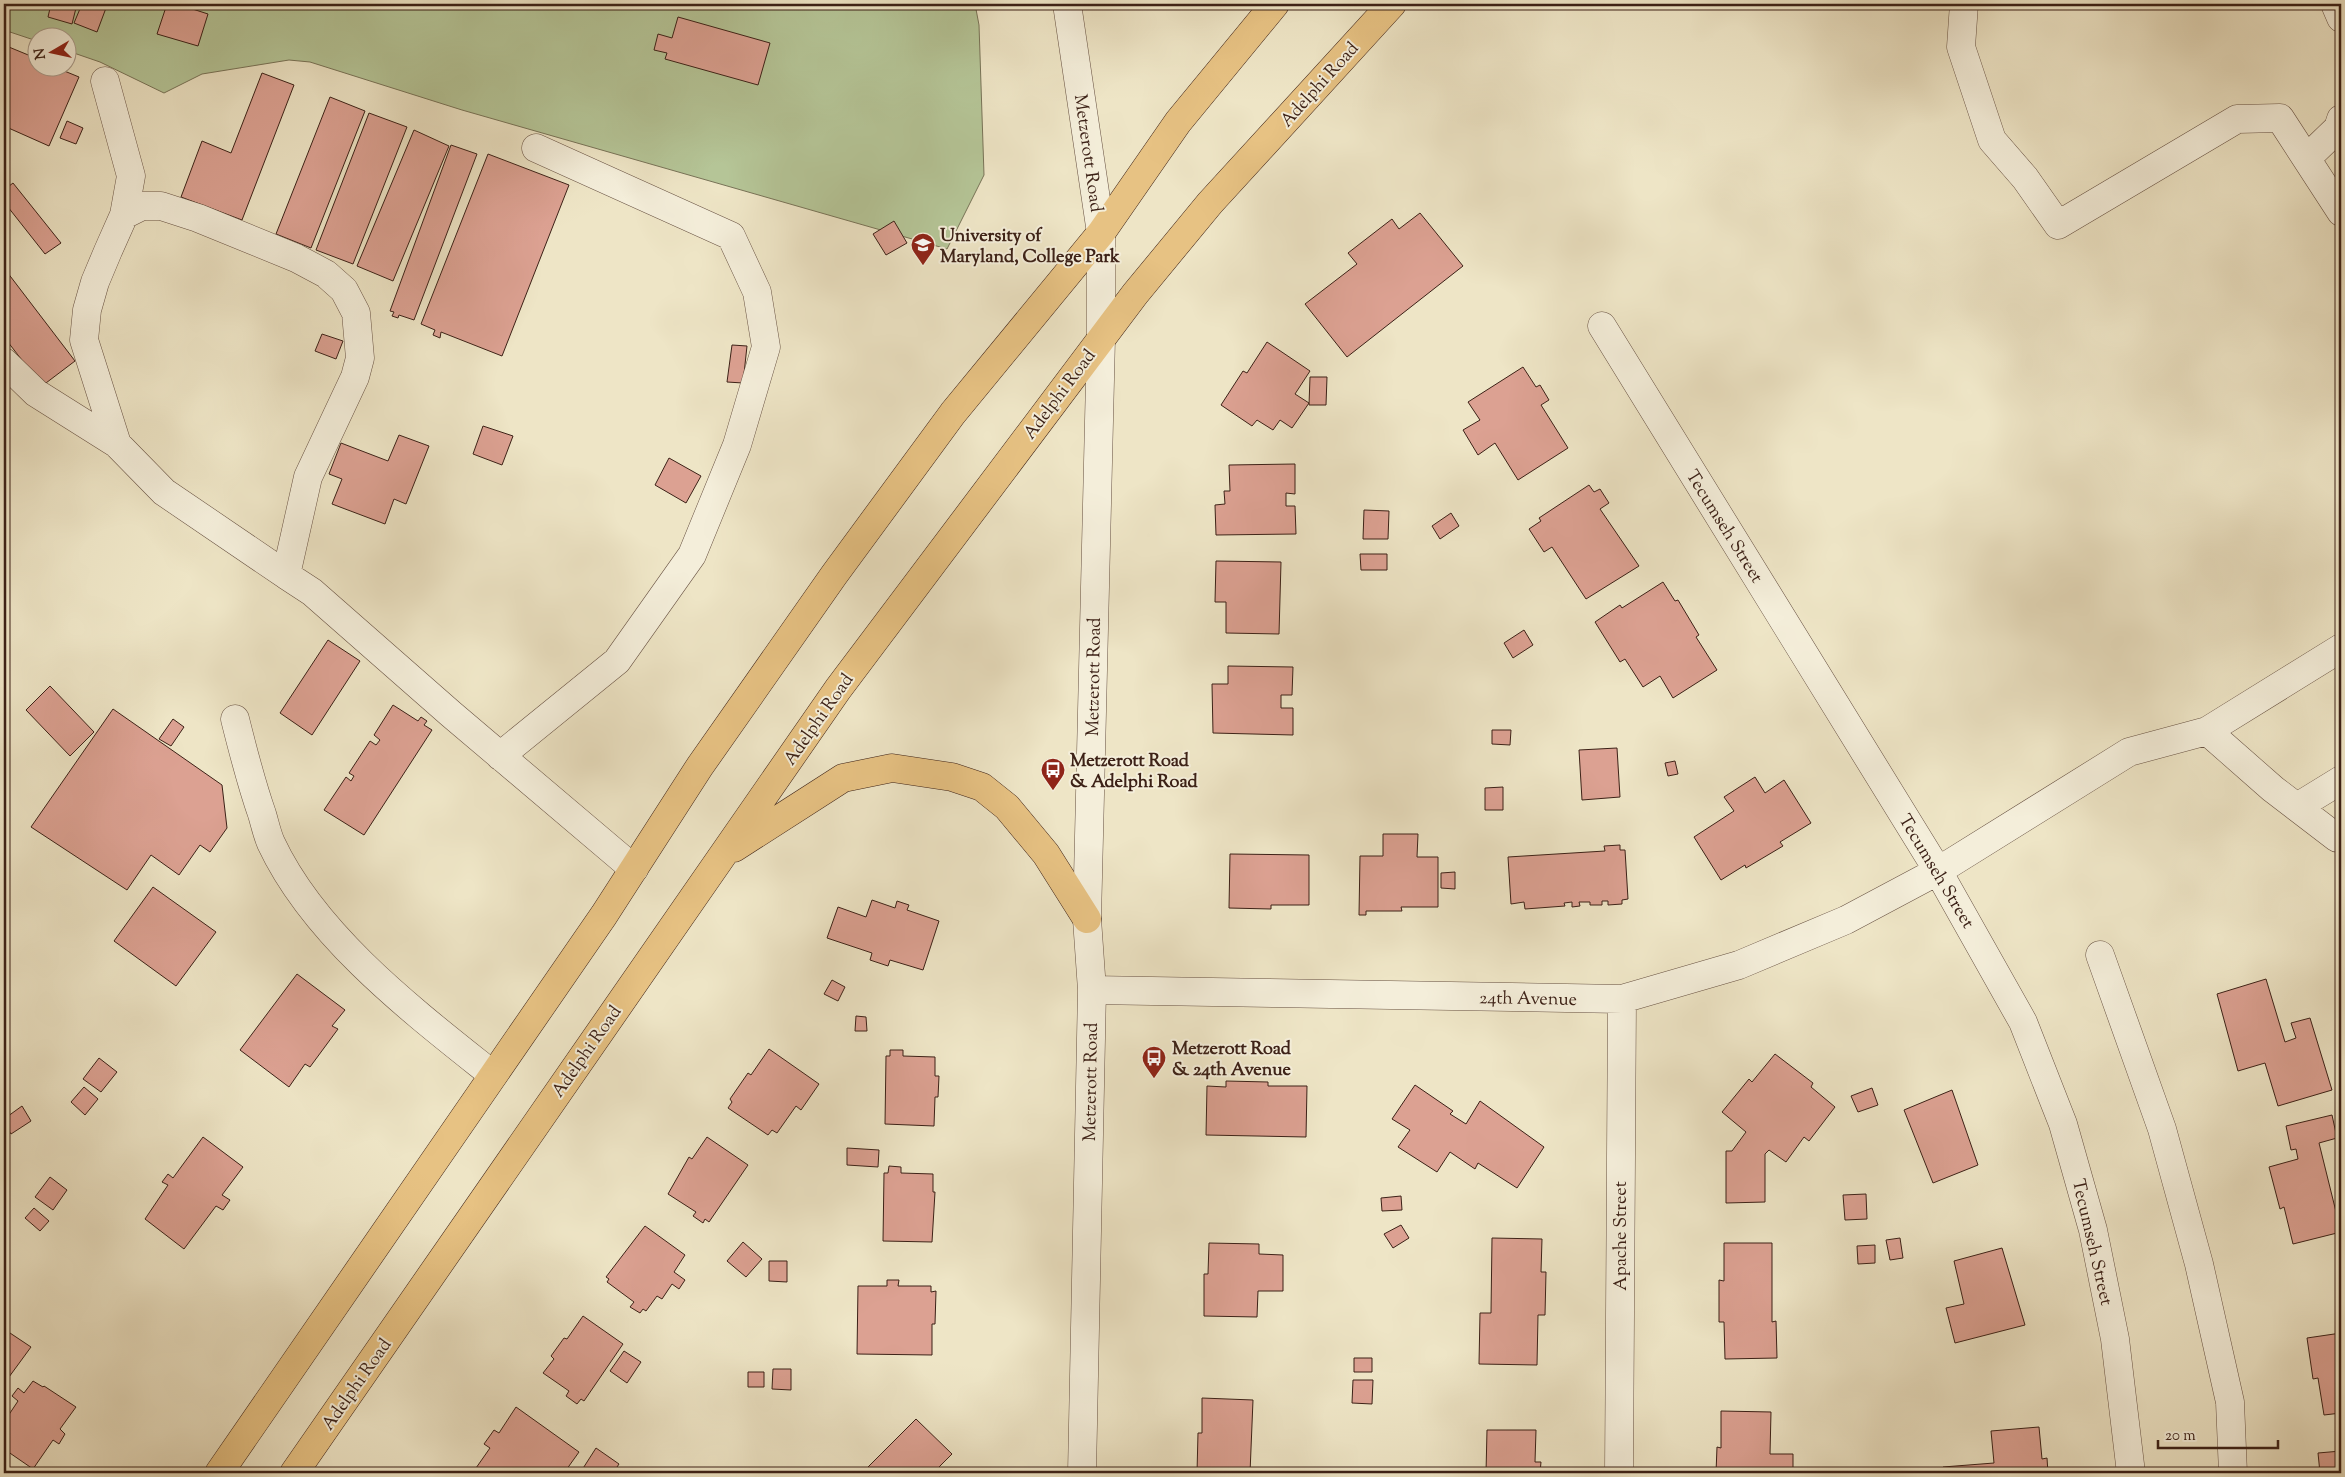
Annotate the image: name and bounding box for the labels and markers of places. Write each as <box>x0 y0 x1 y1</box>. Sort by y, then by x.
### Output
place label: University of Maryland, College Park <box>940 224 1120 271</box>
school or university icon: University of Maryland, College Park <box>910 232 936 266</box>
place label: Metzerott Road & Adelphi Road <box>1070 749 1198 796</box>
bus stop icon: Metzerott Road & Adelphi Road <box>1040 757 1066 791</box>
place label: Metzerott Road & 24th Avenue <box>1172 1037 1292 1084</box>
bus stop icon: Metzerott Road & 24th Avenue <box>1141 1045 1167 1079</box>

